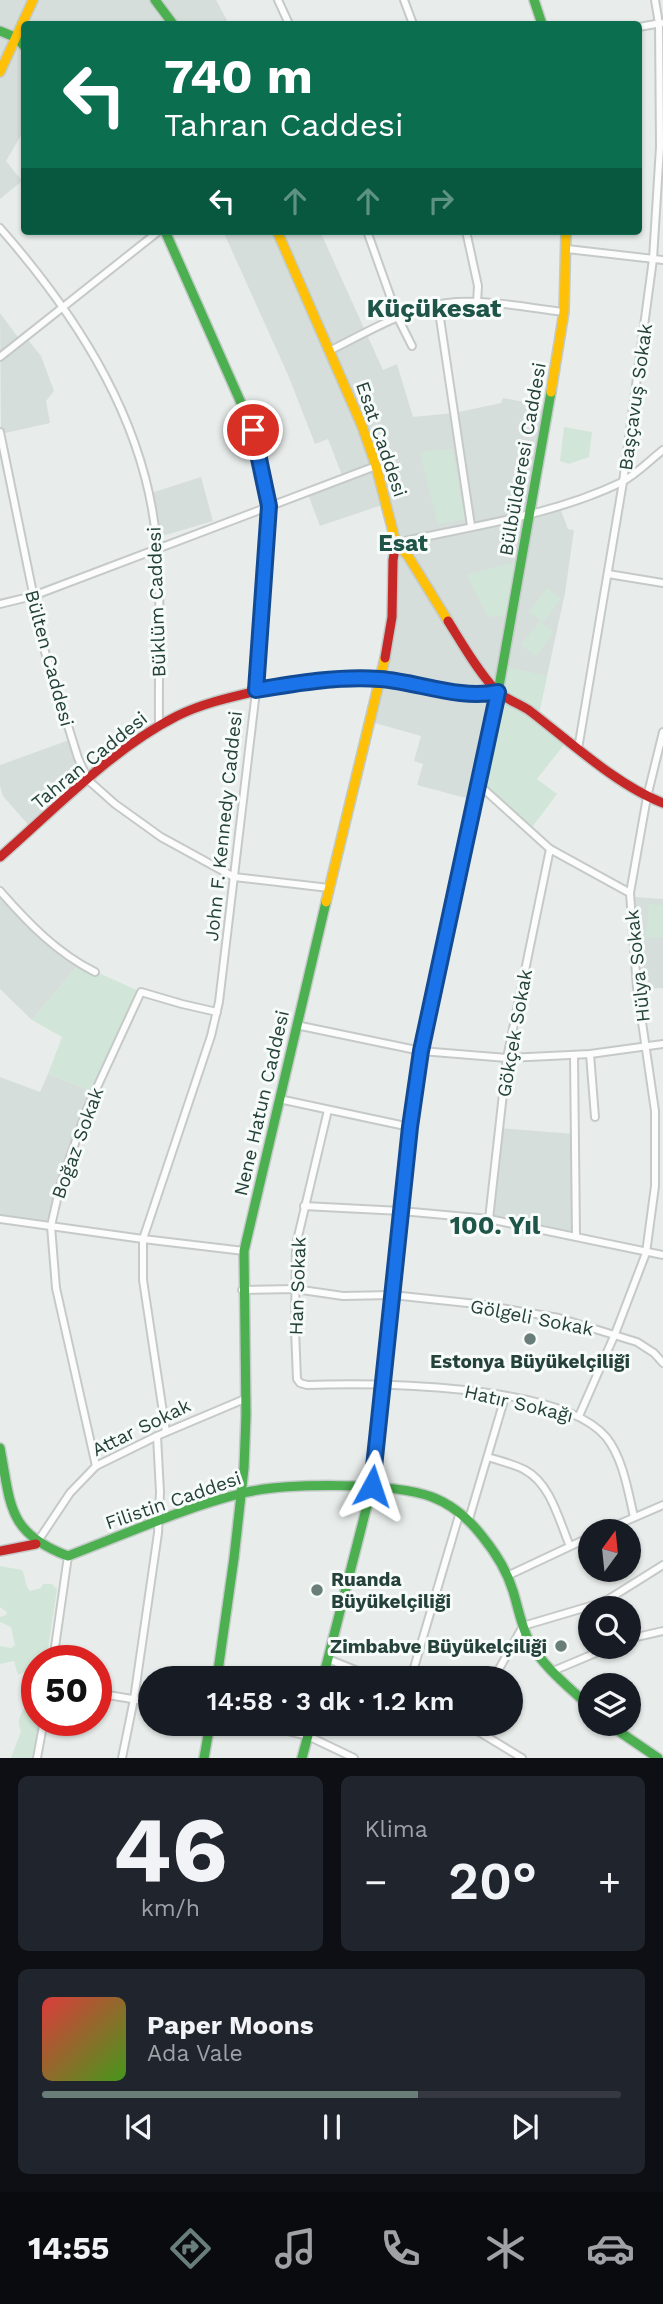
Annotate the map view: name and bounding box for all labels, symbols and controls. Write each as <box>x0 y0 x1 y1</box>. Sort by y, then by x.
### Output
text: 740 m <box>164 47 313 105</box>
icon: left <box>49 49 140 140</box>
text: Tahran Caddesi <box>164 106 404 144</box>
icon: left <box>203 182 241 220</box>
icon: ahead <box>276 182 314 220</box>
icon: ahead <box>349 182 387 220</box>
icon: right <box>422 182 460 220</box>
district label: Küçükesat <box>367 293 502 323</box>
street label: Başçavuş Sokak <box>614 322 657 472</box>
street label: Bülbülderesi Caddesi <box>494 361 551 558</box>
street label: Esat Caddesi <box>351 378 412 500</box>
pin <box>223 400 283 460</box>
icon: arrive <box>234 411 272 449</box>
street label: Büklüm Caddesi <box>142 526 171 678</box>
district label: Esat <box>378 530 428 557</box>
street label: Bülten Caddesi <box>20 587 79 729</box>
street label: Tahran Caddesi <box>27 707 152 814</box>
street label: John F. Kennedy Caddesi <box>200 710 247 942</box>
street label: Hülya Sokak <box>620 908 655 1023</box>
street label: Gökçek Sokak <box>492 967 537 1099</box>
street label: Nene Hatun Caddesi <box>229 1008 294 1198</box>
street label: Boğaz Sokak <box>47 1084 108 1202</box>
district label: 100. Yıl <box>450 1210 541 1240</box>
street label: Han Sokak <box>284 1236 311 1336</box>
street label: Gölgeli Sokak <box>468 1294 596 1341</box>
marker: Estonya Büyükelçiliği <box>522 1331 538 1347</box>
place label: Estonya Büyükelçiliği <box>430 1350 630 1373</box>
street label: Hatır Sokağı <box>462 1380 576 1427</box>
street label: Attar Sokak <box>88 1394 194 1461</box>
position arrow <box>335 1449 409 1523</box>
street label: Filistin Caddesi <box>102 1466 244 1535</box>
north arrow <box>578 1519 640 1582</box>
map controls <box>578 1519 641 1736</box>
place label: Ruanda Büyükelçiliği <box>331 1568 451 1613</box>
marker: Ruanda Büyükelçiliği <box>309 1582 325 1598</box>
button: search <box>578 1596 641 1659</box>
place label: Zimbabve Büyükelçiliği <box>330 1635 547 1658</box>
marker: Zimbabve Büyükelçiliği <box>553 1638 569 1654</box>
speed limit sign: 50 <box>21 1645 112 1736</box>
button: layers <box>578 1673 641 1736</box>
text: 14:58 · 3 dk · 1.2 km <box>207 1686 454 1716</box>
text: 46 <box>113 1796 228 1903</box>
text: Klima <box>365 1816 428 1843</box>
text: 20° <box>448 1851 537 1912</box>
text: − <box>365 1860 387 1904</box>
text: + <box>598 1860 621 1904</box>
text: km/h <box>141 1895 200 1922</box>
text: Paper Moons <box>147 2010 314 2040</box>
text: Ada Vale <box>147 2040 243 2067</box>
icon: previous <box>120 2108 158 2146</box>
icon: pause <box>313 2108 351 2146</box>
icon: next <box>506 2108 544 2146</box>
icon: directions <box>166 2224 215 2273</box>
icon: music <box>271 2224 320 2273</box>
icon: phone <box>376 2224 425 2273</box>
icon: climate <box>481 2224 530 2273</box>
icon: car <box>586 2224 635 2273</box>
text: 14:55 <box>28 2229 109 2267</box>

